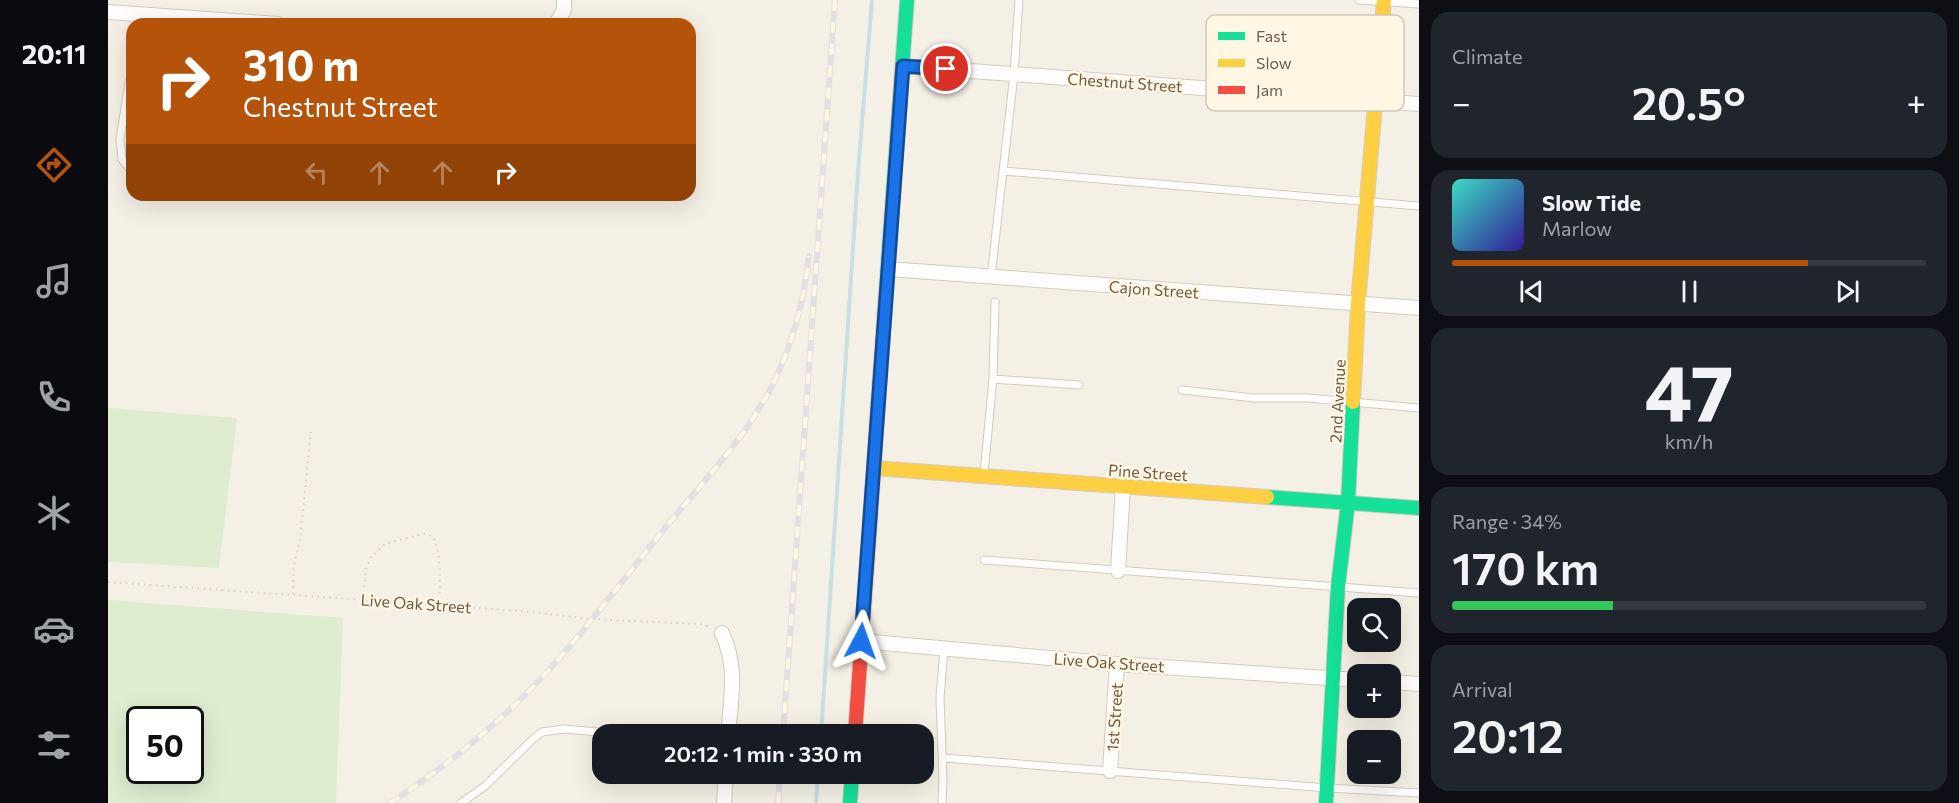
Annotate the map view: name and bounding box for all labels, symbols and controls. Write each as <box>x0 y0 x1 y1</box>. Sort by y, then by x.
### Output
legend <box>1206 15 1404 111</box>
text: Fast <box>1256 26 1287 45</box>
text: 20:11 <box>22 37 86 70</box>
text: 310 m <box>243 38 359 90</box>
icon: right <box>144 42 222 120</box>
pin <box>920 43 971 94</box>
text: Climate <box>1452 44 1522 68</box>
icon: arrive <box>929 52 962 85</box>
text: Slow <box>1256 53 1292 72</box>
street label: Chestnut Street <box>1067 69 1184 96</box>
text: 20.5° <box>1632 74 1746 129</box>
text: Jam <box>1256 80 1283 99</box>
text: − <box>1452 81 1471 122</box>
text: + <box>1907 81 1926 122</box>
text: Chestnut Street <box>243 90 438 123</box>
icon: directions <box>33 144 75 186</box>
icon: left <box>300 156 333 189</box>
icon: ahead <box>363 156 396 189</box>
icon: ahead <box>426 156 459 189</box>
icon: right <box>489 156 522 189</box>
text: Slow Tide <box>1542 189 1641 216</box>
text: Marlow <box>1542 216 1612 240</box>
icon: music <box>33 260 75 302</box>
icon: previous <box>1515 275 1548 308</box>
icon: pause <box>1673 275 1706 308</box>
icon: next <box>1831 275 1864 308</box>
street label: Cajon Street <box>1108 276 1200 302</box>
text: 47 <box>1644 342 1734 437</box>
street label: 2nd Avenue <box>1325 359 1349 443</box>
icon: phone <box>33 376 75 418</box>
text: km/h <box>1665 429 1713 453</box>
street label: Pine Street <box>1107 460 1189 484</box>
icon: climate <box>33 492 75 534</box>
text: Range · 34% <box>1452 509 1562 533</box>
text: 170 km <box>1452 539 1599 594</box>
street label: Live Oak Street <box>360 590 473 616</box>
map controls <box>1347 598 1401 784</box>
button: search <box>1347 598 1401 652</box>
icon: car <box>33 608 75 650</box>
position arrow <box>829 609 893 673</box>
street label: Live Oak Street <box>1053 649 1166 675</box>
button: + <box>1347 664 1401 718</box>
text: Arrival <box>1452 677 1513 701</box>
street label: 1st Street <box>1102 682 1126 752</box>
speed limit sign: 50 <box>126 706 204 784</box>
text: 20:12 <box>1452 707 1564 762</box>
icon: filters <box>33 724 75 766</box>
button: − <box>1347 730 1401 784</box>
text: 20:12 · 1 min · 330 m <box>664 740 862 767</box>

